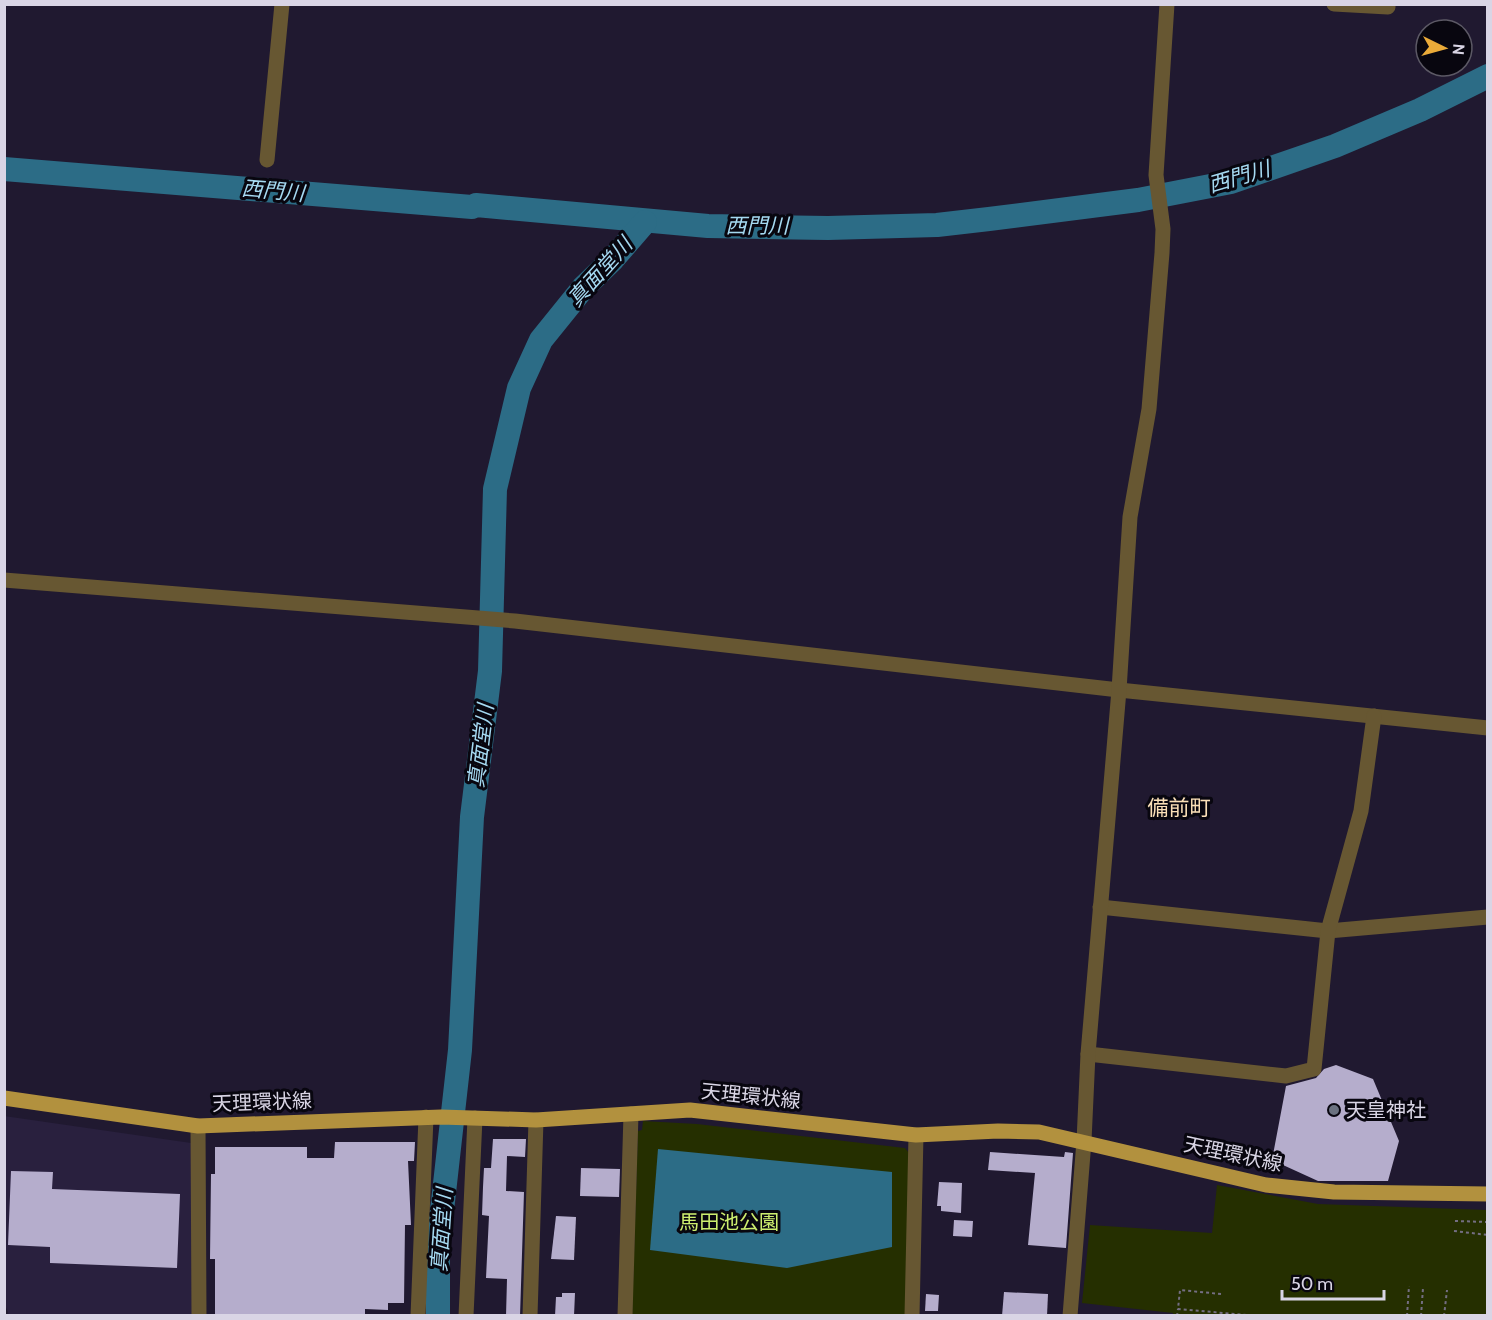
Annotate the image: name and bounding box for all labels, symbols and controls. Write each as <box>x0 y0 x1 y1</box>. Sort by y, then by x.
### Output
north arrow <box>1414 18 1474 78</box>
text: N <box>1448 43 1468 56</box>
water label: 西門川 <box>1205 155 1275 197</box>
water label: 西門川 <box>241 175 308 206</box>
water label: 西門川 <box>726 213 790 238</box>
water label: 真面堂川 <box>562 231 638 311</box>
water label: 真面堂川 <box>463 701 498 789</box>
district label: 備前町 <box>1148 795 1211 820</box>
street label: 天理環状線 <box>700 1079 802 1113</box>
street label: 天理環状線 <box>212 1088 312 1116</box>
place label: 天皇神社 <box>1346 1098 1426 1122</box>
marker: 天皇神社 <box>1327 1103 1341 1117</box>
street label: 天理環状線 <box>1182 1132 1284 1176</box>
water label: 真面堂川 <box>426 1185 457 1273</box>
park label: 馬田池公園 <box>679 1210 779 1234</box>
scale bar <box>1282 1263 1384 1301</box>
text: 50 m <box>1291 1273 1333 1295</box>

